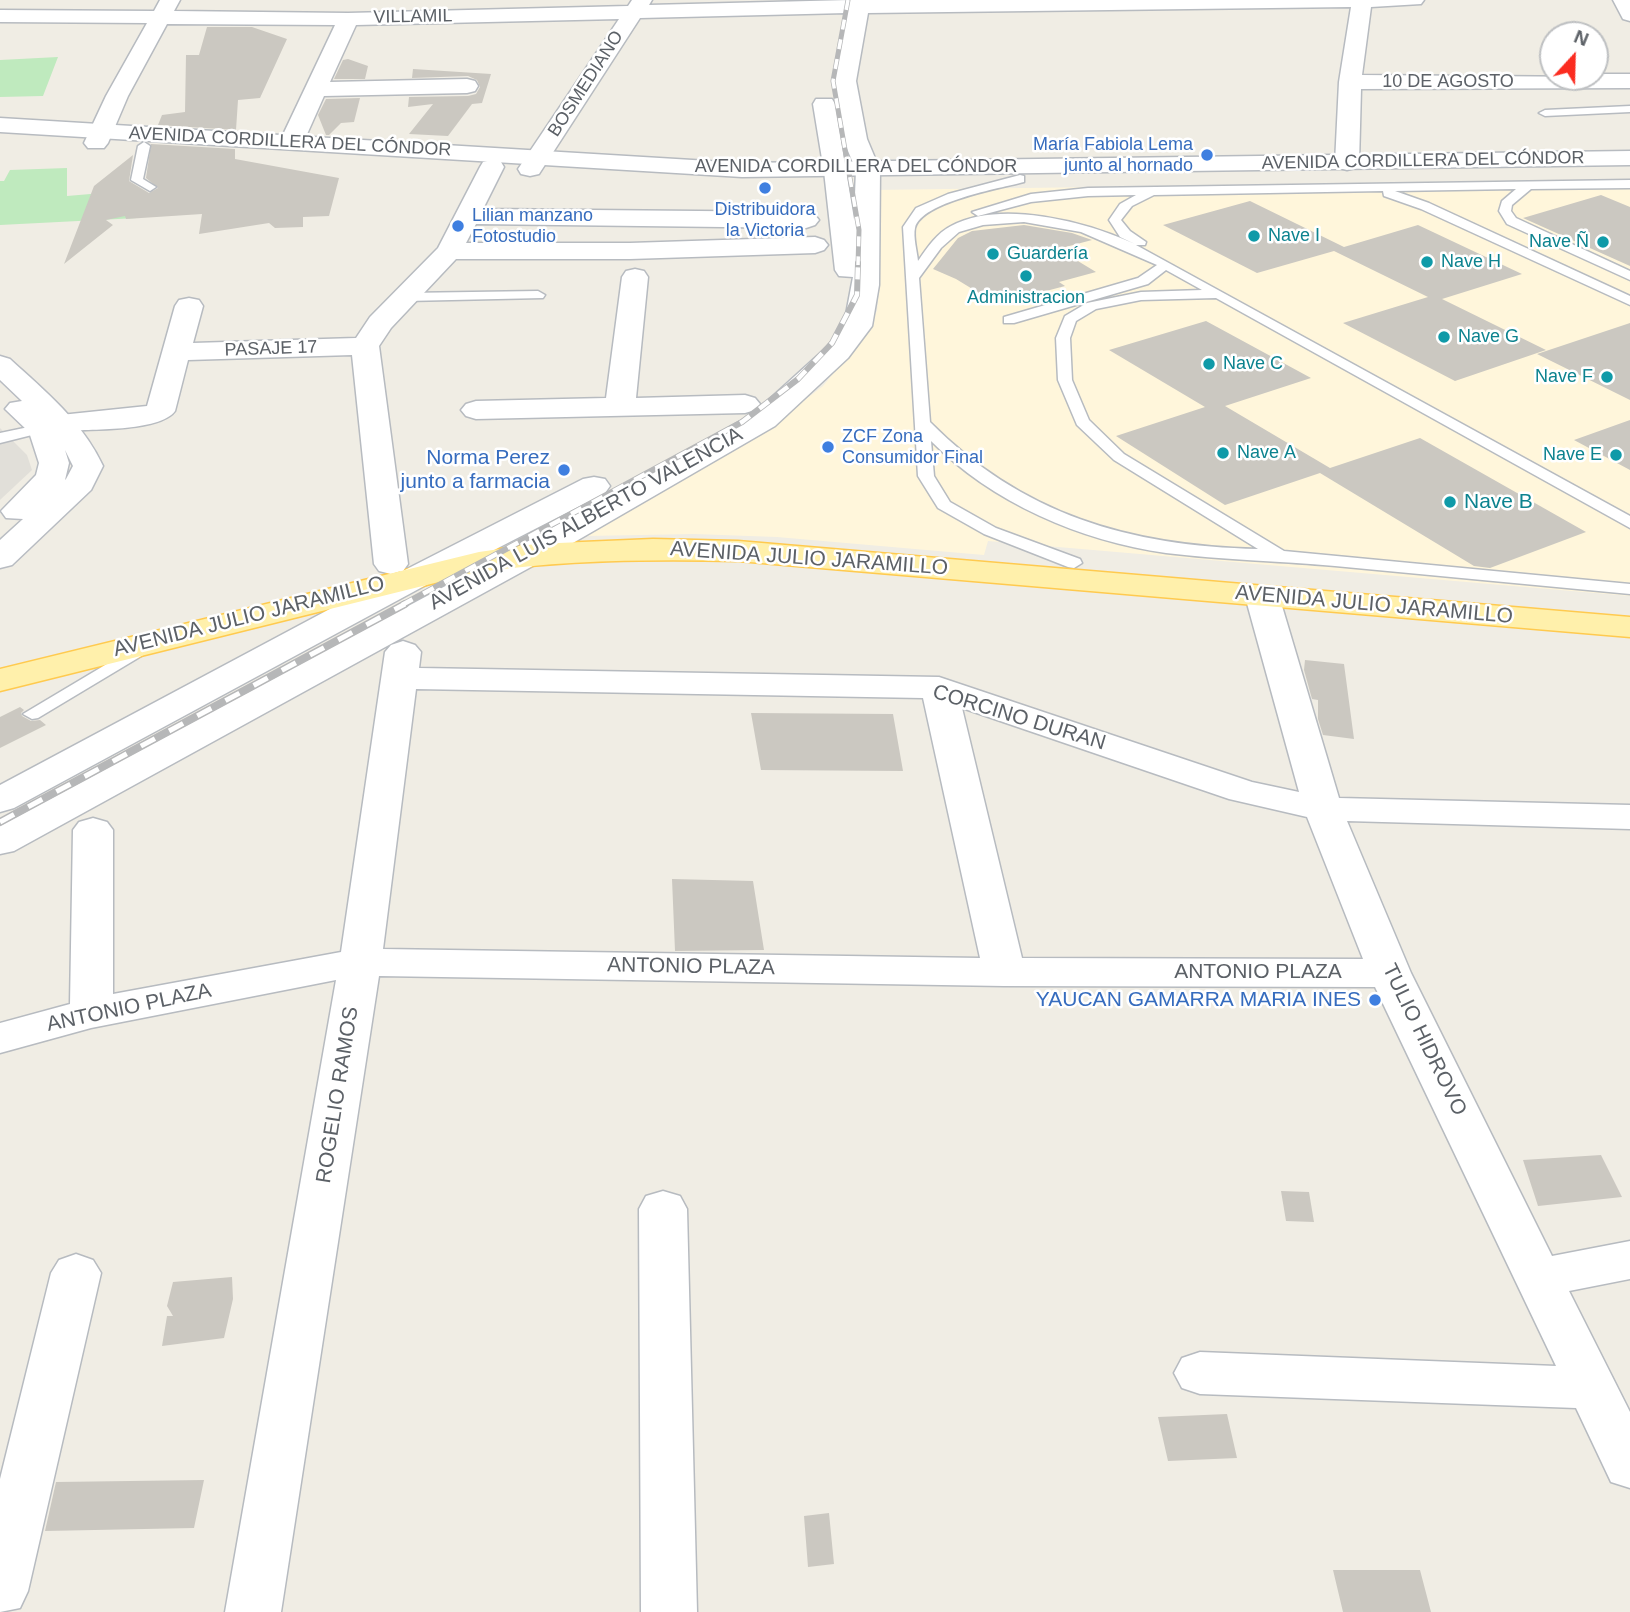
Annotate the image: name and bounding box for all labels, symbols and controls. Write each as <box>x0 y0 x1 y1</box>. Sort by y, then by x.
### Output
street label: VILLAMIL <box>373 6 453 28</box>
north arrow <box>1539 21 1609 91</box>
text: N <box>1571 26 1592 50</box>
street label: BOSMEDIANO <box>544 27 628 141</box>
street label: 10 DE AGOSTO <box>1382 71 1514 93</box>
street label: AVENIDA CORDILLERA DEL CÓNDOR <box>128 123 452 161</box>
place label: María Fabiola Lema junto al hornado <box>1033 134 1193 176</box>
marker: María Fabiola Lema junto al hornado <box>1199 147 1215 163</box>
street label: AVENIDA CORDILLERA DEL CÓNDOR <box>1261 147 1585 175</box>
street label: AVENIDA CORDILLERA DEL CÓNDOR <box>695 156 1017 178</box>
marker: Distribuidora la Victoria <box>757 180 773 196</box>
place label: Distribuidora la Victoria <box>714 199 816 242</box>
place label: Lilian manzano Fotostudio <box>472 205 593 248</box>
marker: Lilian manzano Fotostudio <box>450 218 466 234</box>
place label: Nave I <box>1268 225 1320 247</box>
marker: Nave I <box>1246 228 1262 244</box>
place label: Nave Ñ <box>1529 231 1589 253</box>
marker: Nave Ñ <box>1595 234 1611 250</box>
place label: Guardería <box>1007 243 1088 265</box>
marker: Guardería <box>985 246 1001 262</box>
place label: Nave H <box>1441 251 1501 273</box>
marker: Nave H <box>1419 254 1435 270</box>
marker: Administracion <box>1018 268 1034 284</box>
place label: Administracion <box>967 287 1085 309</box>
place label: Nave G <box>1458 326 1519 348</box>
marker: Nave G <box>1436 329 1452 345</box>
street label: PASAJE 17 <box>224 337 318 361</box>
place label: Nave C <box>1223 353 1283 375</box>
marker: Nave C <box>1201 356 1217 372</box>
place label: Nave F <box>1535 366 1593 388</box>
marker: Nave F <box>1599 369 1615 385</box>
street label: AVENIDA LUIS ALBERTO VALENCIA <box>425 422 747 616</box>
place label: ZCF Zona Consumidor Final <box>842 426 983 468</box>
marker: ZCF Zona Consumidor Final <box>820 439 836 455</box>
place label: Nave A <box>1237 442 1296 464</box>
place label: Nave E <box>1543 444 1602 466</box>
place label: Norma Perez junto a farmacia <box>401 445 550 495</box>
marker: Nave A <box>1215 445 1231 461</box>
marker: Nave E <box>1608 447 1624 463</box>
marker: Norma Perez junto a farmacia <box>556 462 572 478</box>
place label: Nave B <box>1464 489 1533 515</box>
marker: Nave B <box>1442 494 1458 510</box>
street label: AVENIDA JULIO JARAMILLO <box>669 537 949 581</box>
street label: AVENIDA JULIO JARAMILLO <box>111 571 387 663</box>
street label: AVENIDA JULIO JARAMILLO <box>1234 580 1514 630</box>
street label: CORCINO DURAN <box>929 680 1109 756</box>
street label: ANTONIO PLAZA <box>607 953 775 981</box>
street label: ANTONIO PLAZA <box>1174 959 1342 985</box>
street label: TULIO HIDROVO <box>1376 960 1472 1120</box>
street label: ANTONIO PLAZA <box>44 978 214 1038</box>
place label: YAUCAN GAMARRA MARIA INES <box>1036 987 1361 1013</box>
marker: YAUCAN GAMARRA MARIA INES <box>1367 992 1383 1008</box>
street label: ROGELIO RAMOS <box>312 1005 364 1185</box>

